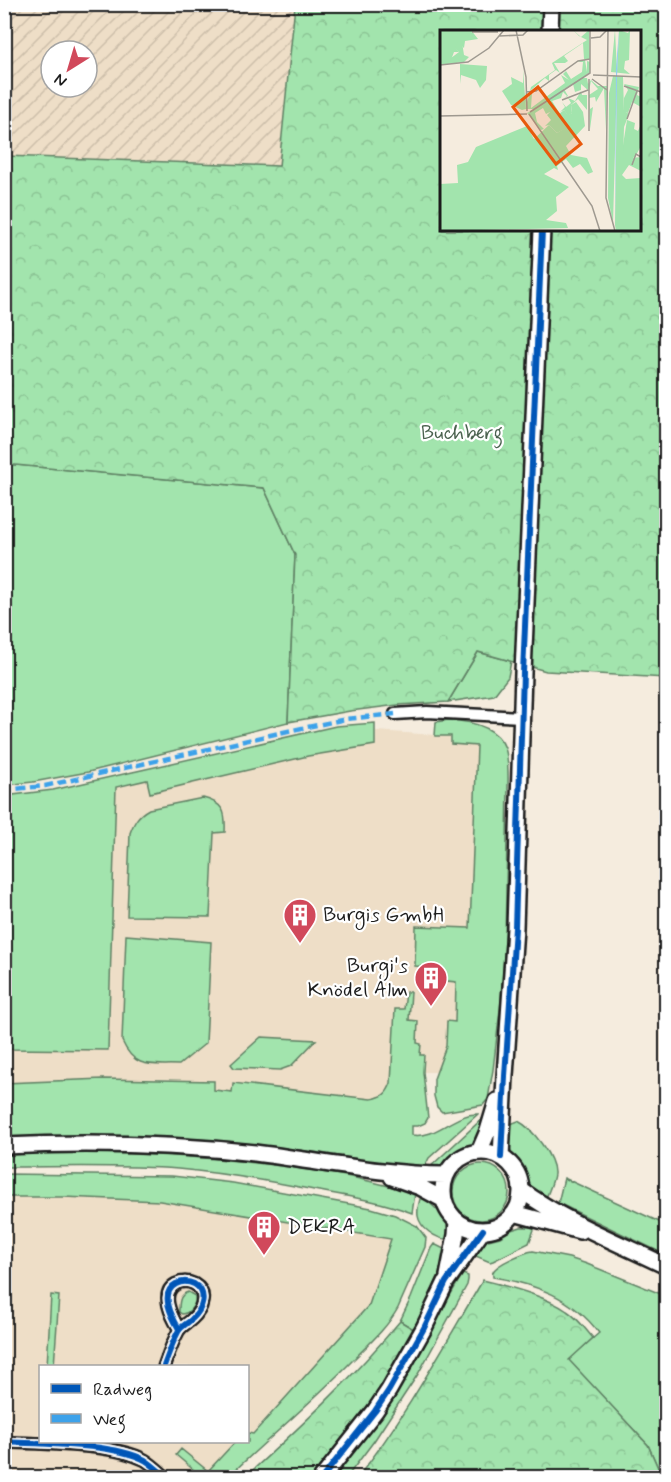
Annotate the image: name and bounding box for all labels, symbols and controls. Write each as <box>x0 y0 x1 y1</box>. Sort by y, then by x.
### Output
inset map <box>440 30 641 231</box>
north arrow <box>39 39 99 99</box>
text: N <box>50 68 71 91</box>
park label: Buchberg <box>421 419 503 449</box>
building icon: Burgis GmbH <box>282 897 318 944</box>
place label: Burgis GmbH <box>323 901 444 930</box>
place label: Burgi's Knödel Alm <box>307 952 408 1004</box>
building icon: Burgi's Knödel Alm <box>413 960 449 1007</box>
building icon: DEKRA <box>246 1209 282 1256</box>
place label: DEKRA <box>287 1213 356 1241</box>
legend <box>39 1365 249 1443</box>
text: Radweg <box>93 1378 152 1402</box>
text: Weg <box>93 1408 126 1434</box>

